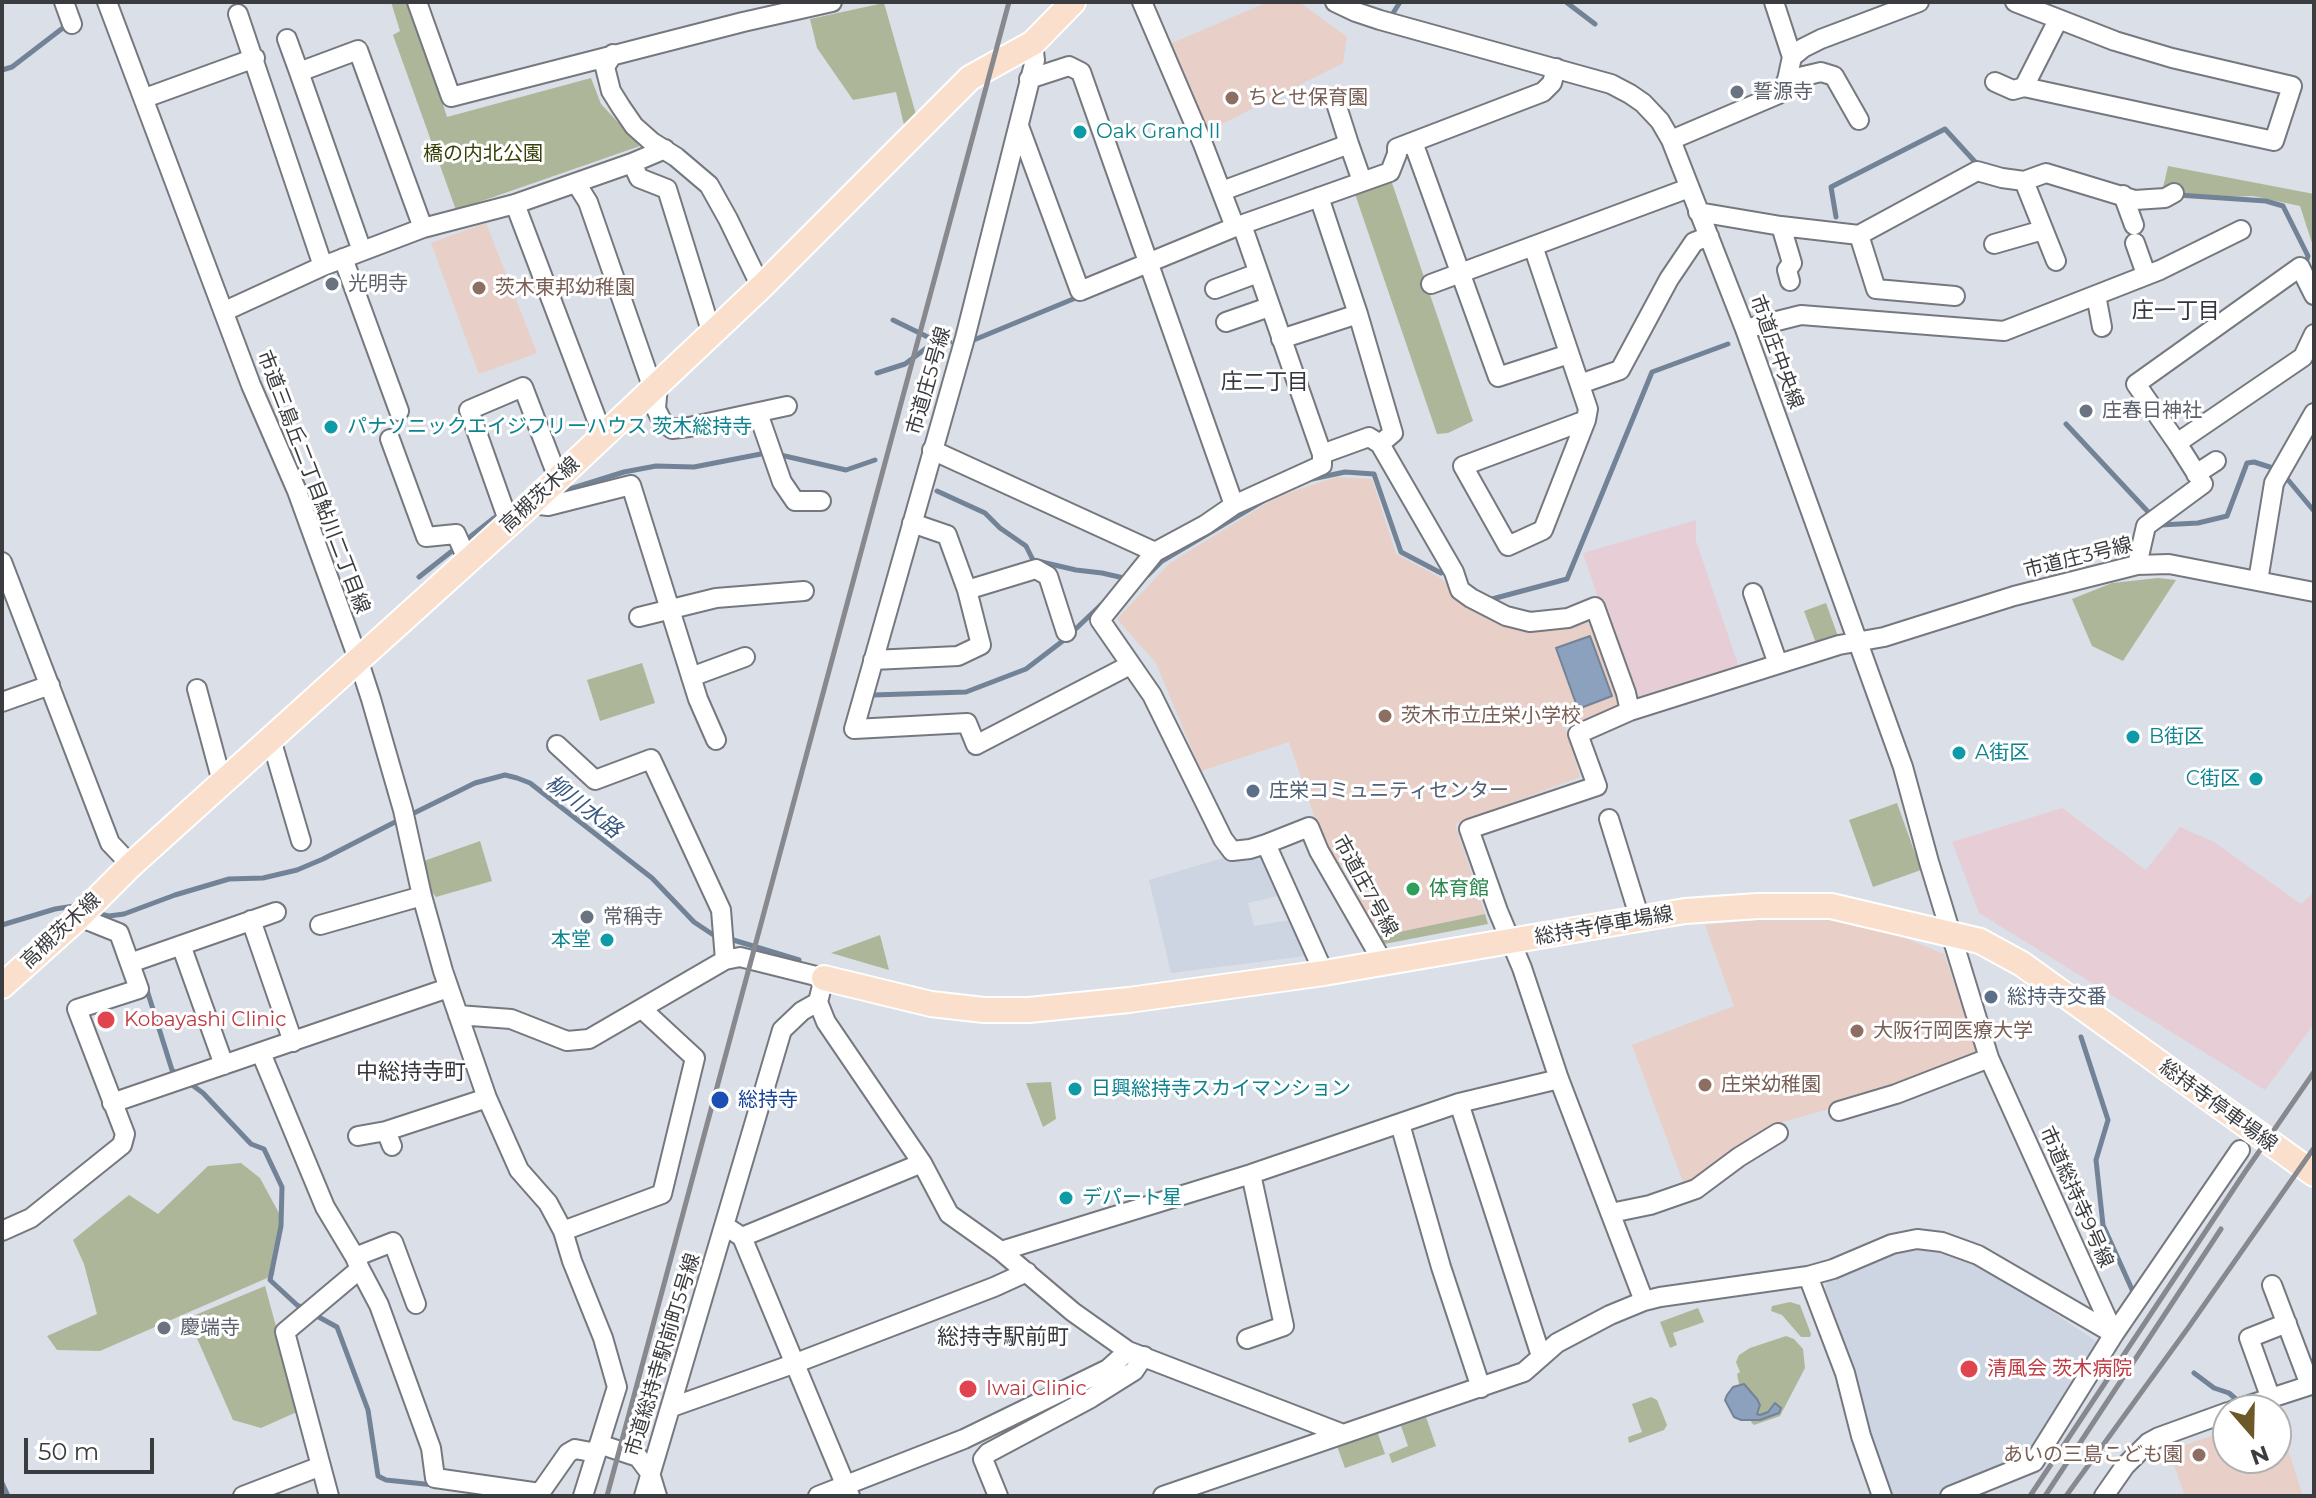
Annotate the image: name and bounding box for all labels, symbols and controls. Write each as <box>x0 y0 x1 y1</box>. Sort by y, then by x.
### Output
place label: 誓源寺 <box>1753 80 1813 104</box>
marker: 誓源寺 <box>1728 83 1746 101</box>
place label: ちとせ保育園 <box>1248 86 1368 110</box>
marker: ちとせ保育園 <box>1223 89 1241 107</box>
place label: Oak Grand II <box>1096 120 1221 144</box>
marker: Oak Grand II <box>1071 123 1089 141</box>
park label: 橋の内北公園 <box>423 142 543 166</box>
place label: 光明寺 <box>348 272 408 296</box>
marker: 光明寺 <box>323 275 341 293</box>
place label: 茨木東邦幼稚園 <box>495 276 635 300</box>
marker: 茨木東邦幼稚園 <box>470 279 488 297</box>
street label: 市道庄中央線 <box>1744 292 1808 412</box>
district label: 庄一丁目 <box>2132 299 2220 325</box>
street label: 市道庄5号線 <box>902 324 956 438</box>
street label: 市道三島丘二丁目鮎川二丁目線 <box>252 347 374 617</box>
district label: 庄二丁目 <box>1221 370 1309 396</box>
place label: 庄春日神社 <box>2102 399 2202 423</box>
marker: 庄春日神社 <box>2077 402 2095 420</box>
place label: パナソニックエイジフリーハウス 茨木総持寺 <box>347 415 752 439</box>
marker: パナソニックエイジフリーハウス 茨木総持寺 <box>322 418 340 436</box>
street label: 高槻茨木線 <box>495 452 585 538</box>
street label: 市道庄3号線 <box>2021 533 2135 583</box>
place label: 茨木市立庄栄小学校 <box>1401 704 1581 728</box>
marker: 茨木市立庄栄小学校 <box>1376 707 1394 725</box>
place label: B街区 <box>2149 725 2204 749</box>
marker: B街区 <box>2124 728 2142 746</box>
place label: A街区 <box>1975 741 2029 765</box>
marker: A街区 <box>1950 744 1968 762</box>
place label: C街区 <box>2186 767 2240 791</box>
water label: 柳川水路 <box>540 770 626 844</box>
marker: C街区 <box>2247 770 2265 788</box>
place label: 庄栄コミュニティセンター <box>1269 779 1509 803</box>
marker: 庄栄コミュニティセンター <box>1244 782 1262 800</box>
street label: 市道庄7号線 <box>1327 831 1403 941</box>
place label: 体育館 <box>1429 877 1489 901</box>
marker: 体育館 <box>1404 880 1422 898</box>
street label: 高槻茨木線 <box>16 888 106 974</box>
street label: 総持寺停車場線 <box>1533 902 1675 950</box>
place label: 常稱寺 <box>603 905 663 929</box>
marker: 常稱寺 <box>578 908 596 926</box>
place label: 本堂 <box>551 928 591 952</box>
marker: 本堂 <box>598 931 616 949</box>
place label: 総持寺交番 <box>2007 985 2107 1009</box>
marker: 総持寺交番 <box>1982 988 2000 1006</box>
place label: Kobayashi Clinic <box>124 1008 286 1032</box>
marker: Kobayashi Clinic <box>95 1009 117 1031</box>
place label: 大阪行岡医療大学 <box>1873 1019 2033 1043</box>
marker: 大阪行岡医療大学 <box>1848 1022 1866 1040</box>
street label: 総持寺停車場線 <box>2154 1055 2282 1157</box>
district label: 中総持寺町 <box>356 1060 466 1086</box>
place label: 庄栄幼稚園 <box>1721 1073 1821 1097</box>
marker: 庄栄幼稚園 <box>1696 1076 1714 1094</box>
place label: 日興総持寺スカイマンション <box>1091 1077 1351 1101</box>
marker: 日興総持寺スカイマンション <box>1066 1080 1084 1098</box>
place label: 総持寺 <box>738 1088 798 1112</box>
marker: 総持寺 <box>709 1089 731 1111</box>
street label: 市道総持寺9号線 <box>2034 1123 2118 1271</box>
place label: デパート星 <box>1082 1186 1182 1210</box>
marker: デパート星 <box>1057 1189 1075 1207</box>
street label: 市道総持寺駅前町5号線 <box>621 1250 705 1460</box>
place label: 慶端寺 <box>180 1316 240 1340</box>
marker: 慶端寺 <box>155 1319 173 1337</box>
district label: 総持寺駅前町 <box>937 1325 1069 1351</box>
place label: 清風会 茨木病院 <box>1987 1357 2132 1381</box>
marker: 清風会 茨木病院 <box>1958 1358 1980 1380</box>
place label: Iwai Clinic <box>986 1377 1087 1401</box>
marker: Iwai Clinic <box>957 1378 979 1400</box>
north arrow <box>2212 1394 2292 1474</box>
scale bar <box>28 1422 158 1472</box>
text: 50 m <box>38 1437 99 1466</box>
text: N <box>2247 1439 2273 1471</box>
place label: あいの三島こども園 <box>2003 1443 2183 1467</box>
marker: あいの三島こども園 <box>2190 1446 2208 1464</box>

